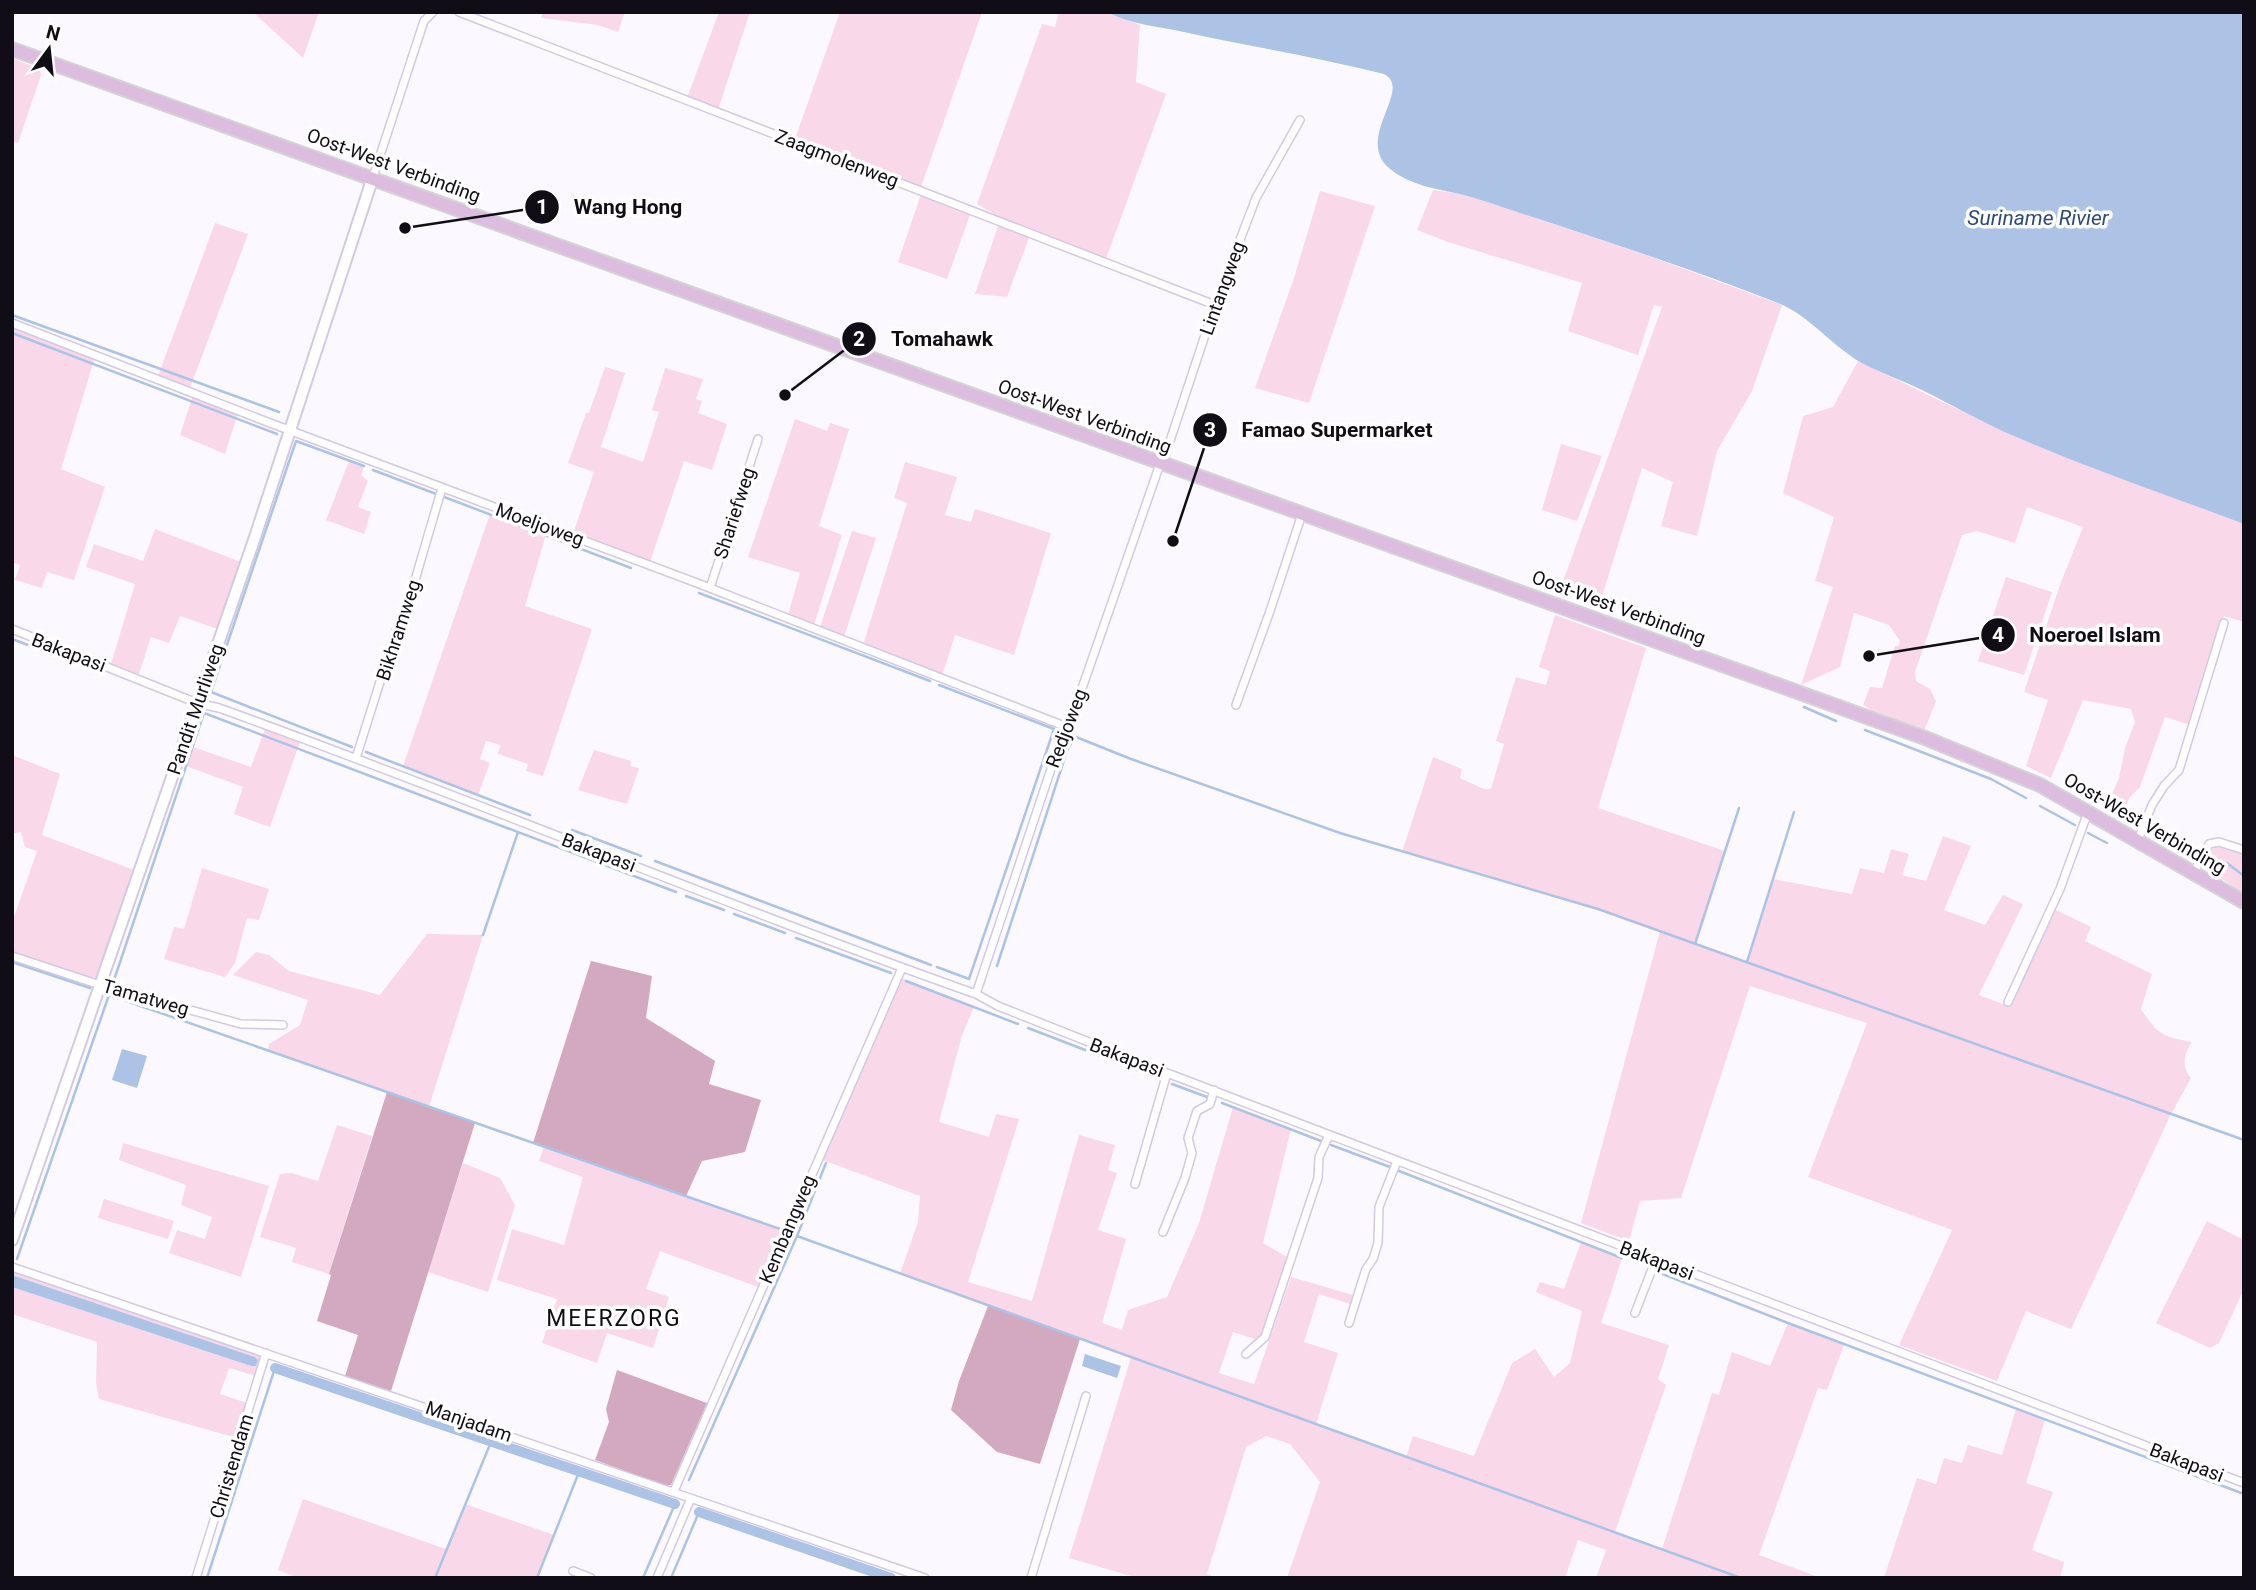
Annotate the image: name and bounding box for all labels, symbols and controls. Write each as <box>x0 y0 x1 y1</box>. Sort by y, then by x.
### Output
north arrow <box>14 14 84 84</box>
text: N <box>44 20 63 46</box>
street label: Oost-West Verbinding <box>304 123 484 208</box>
street label: Zaagmolenweg <box>772 124 902 193</box>
callout: Wang Hong <box>524 186 696 228</box>
text: 1 <box>536 195 548 219</box>
text: Wang Hong <box>574 195 682 219</box>
water label: Suriname Rivier <box>1967 206 2110 230</box>
street label: Lintangweg <box>1195 238 1250 338</box>
callout: Tomahawk <box>842 318 1007 360</box>
text: 2 <box>853 327 865 351</box>
text: Tomahawk <box>891 327 994 351</box>
street label: Oost-West Verbinding <box>995 374 1175 459</box>
callout: Famao Supermarket <box>1193 409 1447 451</box>
text: 3 <box>1204 418 1216 442</box>
text: Famao Supermarket <box>1241 418 1433 442</box>
street label: Shariefweg <box>709 464 760 562</box>
street label: Moeljoweg <box>492 498 587 551</box>
street label: Oost-West Verbinding <box>1529 565 1709 650</box>
street label: Bikhramweg <box>371 577 426 683</box>
callout: Noeroel Islam <box>1981 614 2175 656</box>
text: 4 <box>1992 623 2004 647</box>
text: Noeroel Islam <box>2029 623 2161 647</box>
street label: Bakapasi <box>28 628 109 677</box>
street label: Pandit Murliweg <box>162 641 229 778</box>
street label: Redjoweg <box>1041 685 1092 771</box>
street label: Oost-West Verbinding <box>2060 768 2230 879</box>
street label: Bakapasi <box>558 828 639 877</box>
street label: Tamatweg <box>100 974 192 1021</box>
street label: Bakapasi <box>1086 1033 1167 1082</box>
street label: Kembangweg <box>754 1171 821 1287</box>
street label: Bakapasi <box>1616 1236 1697 1285</box>
district label: MEERZORG <box>546 1305 682 1332</box>
street label: Manjadam <box>423 1396 515 1447</box>
street label: Christendam <box>205 1411 258 1521</box>
street label: Bakapasi <box>2146 1438 2227 1487</box>

